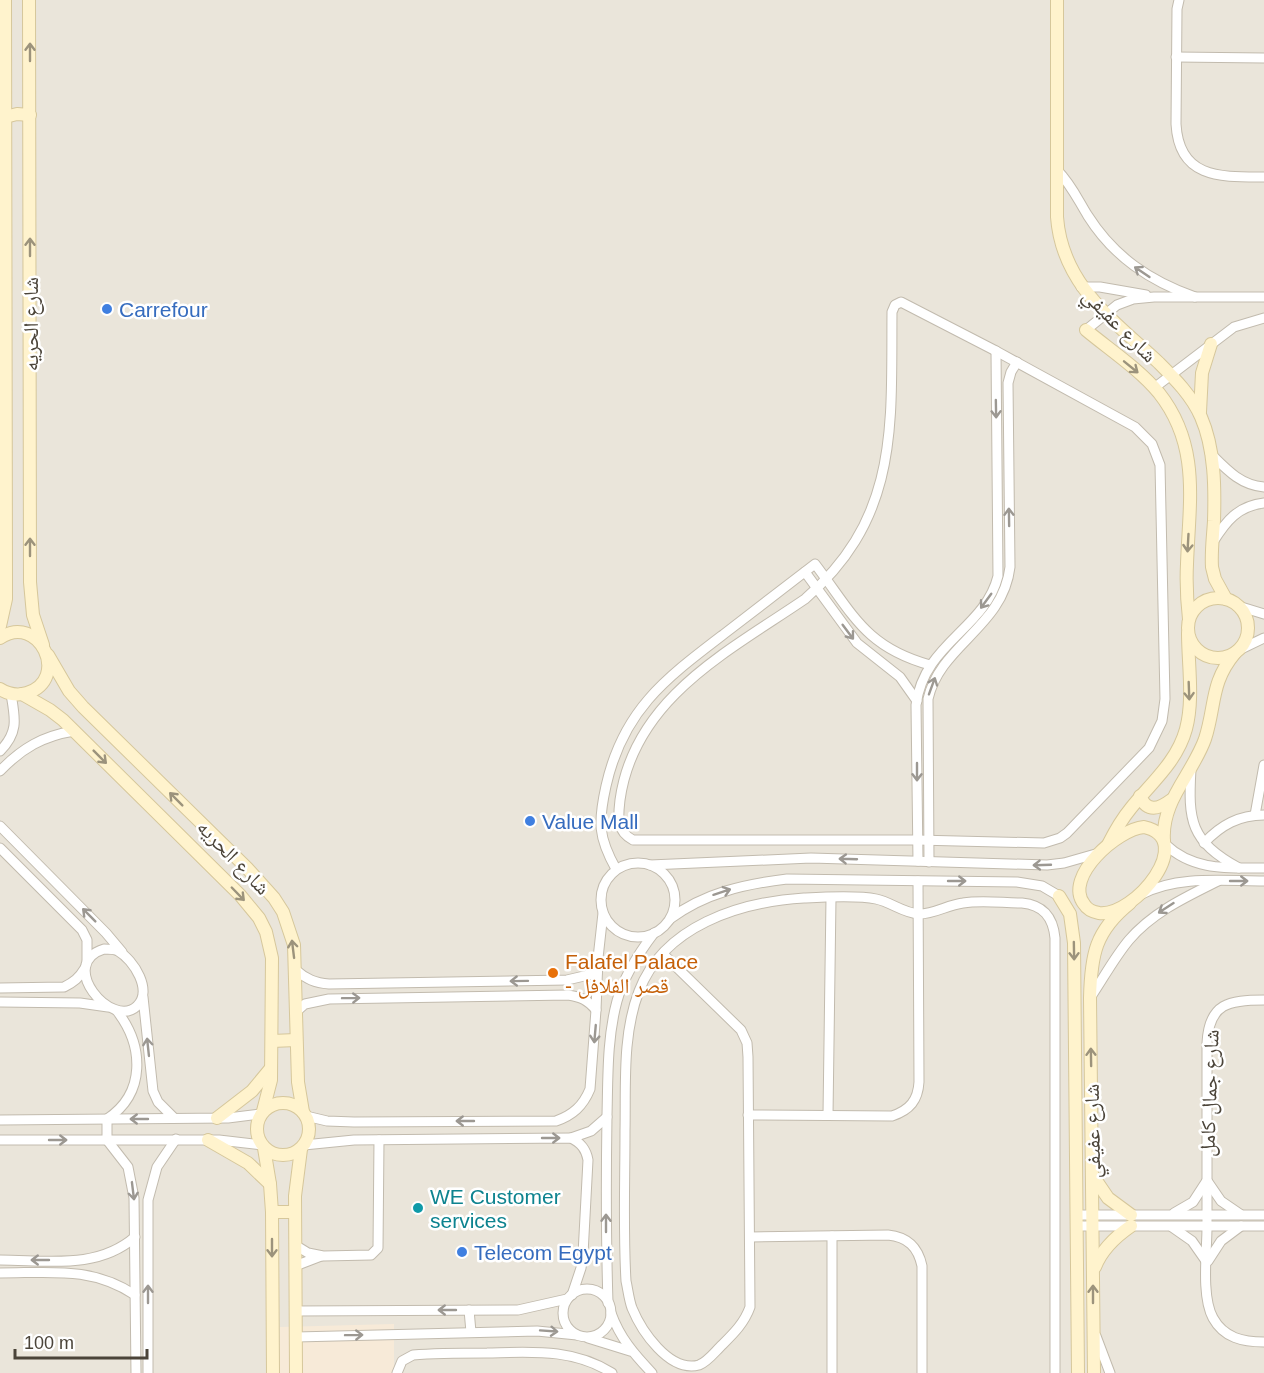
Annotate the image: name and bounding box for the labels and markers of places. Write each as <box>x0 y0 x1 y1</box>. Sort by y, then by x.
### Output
place label: Carrefour <box>119 298 208 321</box>
marker: Carrefour <box>100 302 114 316</box>
place label: Value Mall <box>542 810 639 833</box>
marker: Value Mall <box>523 814 537 828</box>
place label: Falafel Palace - قصر الفلافل <box>565 950 698 999</box>
marker: Falafel Palace - قصر الفلافل <box>546 966 560 980</box>
place label: WE Customer services <box>430 1185 561 1232</box>
marker: WE Customer services <box>411 1201 425 1215</box>
place label: Telecom Egypt <box>474 1241 612 1264</box>
marker: Telecom Egypt <box>455 1245 469 1259</box>

